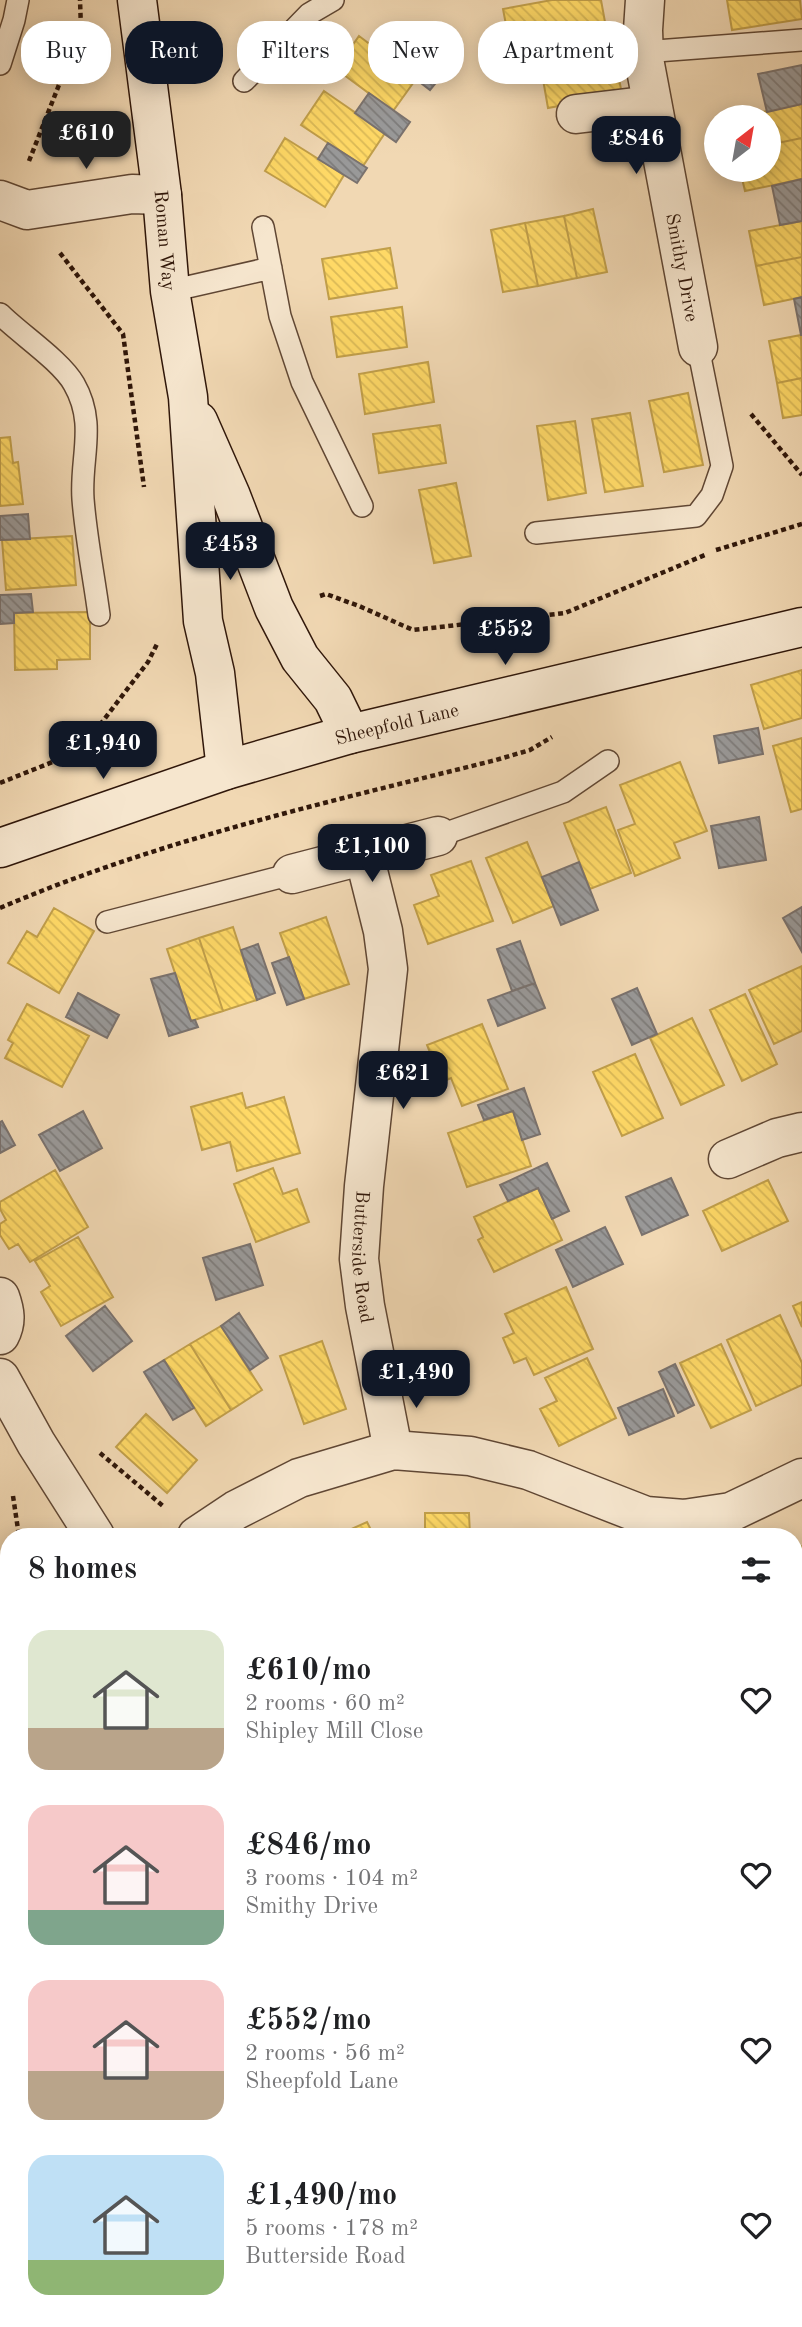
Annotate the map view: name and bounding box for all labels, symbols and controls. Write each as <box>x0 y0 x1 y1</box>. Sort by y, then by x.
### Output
chip: Buy <box>21 21 111 84</box>
chip: Rent <box>125 21 223 84</box>
chip: Filters <box>237 21 354 84</box>
chip: New <box>368 21 464 84</box>
chip: Apartment <box>478 21 638 84</box>
north arrow <box>704 105 780 182</box>
map controls <box>704 105 781 182</box>
pin: £610 <box>45 111 127 171</box>
pin: £846 <box>595 116 677 176</box>
text: £610 <box>58 122 114 145</box>
text: £846 <box>608 127 664 150</box>
street label: Roman Way <box>150 189 177 292</box>
street label: Smithy Drive <box>661 212 700 324</box>
pin: £453 <box>189 522 271 582</box>
text: £453 <box>202 533 258 556</box>
pin: £552 <box>464 608 546 667</box>
text: £552 <box>477 618 533 641</box>
street label: Sheepfold Lane <box>333 702 461 750</box>
pin: £1,940 <box>46 722 160 781</box>
text: £1,940 <box>65 732 141 755</box>
pin: £1,100 <box>315 824 429 884</box>
text: £1,100 <box>334 835 410 858</box>
pin: £621 <box>362 1052 444 1111</box>
text: £621 <box>375 1062 431 1085</box>
street label: Butterside Road <box>347 1190 375 1325</box>
pin: £1,490 <box>359 1350 473 1410</box>
text: £1,490 <box>378 1361 454 1384</box>
icon: filters <box>737 1551 775 1589</box>
text: 8 homes <box>28 1555 137 1585</box>
text: £610/mo <box>245 1656 371 1686</box>
icon: home <box>84 1658 168 1742</box>
icon: heart <box>737 1681 775 1719</box>
text: 2 rooms · 60 m² <box>245 1692 405 1715</box>
text: Shipley Mill Close <box>245 1720 423 1743</box>
text: £846/mo <box>245 1831 371 1861</box>
icon: home <box>84 1833 168 1917</box>
icon: heart <box>737 1856 775 1894</box>
text: 3 rooms · 104 m² <box>245 1867 418 1890</box>
text: Smithy Drive <box>245 1895 378 1918</box>
text: £552/mo <box>245 2006 371 2036</box>
icon: home <box>84 2008 168 2092</box>
icon: heart <box>737 2031 775 2069</box>
text: 2 rooms · 56 m² <box>245 2042 405 2065</box>
text: Sheepfold Lane <box>245 2070 398 2093</box>
text: £1,490/mo <box>245 2181 397 2211</box>
icon: home <box>84 2183 168 2267</box>
icon: heart <box>737 2206 775 2244</box>
text: 5 rooms · 178 m² <box>245 2217 418 2240</box>
text: Butterside Road <box>245 2245 406 2268</box>

